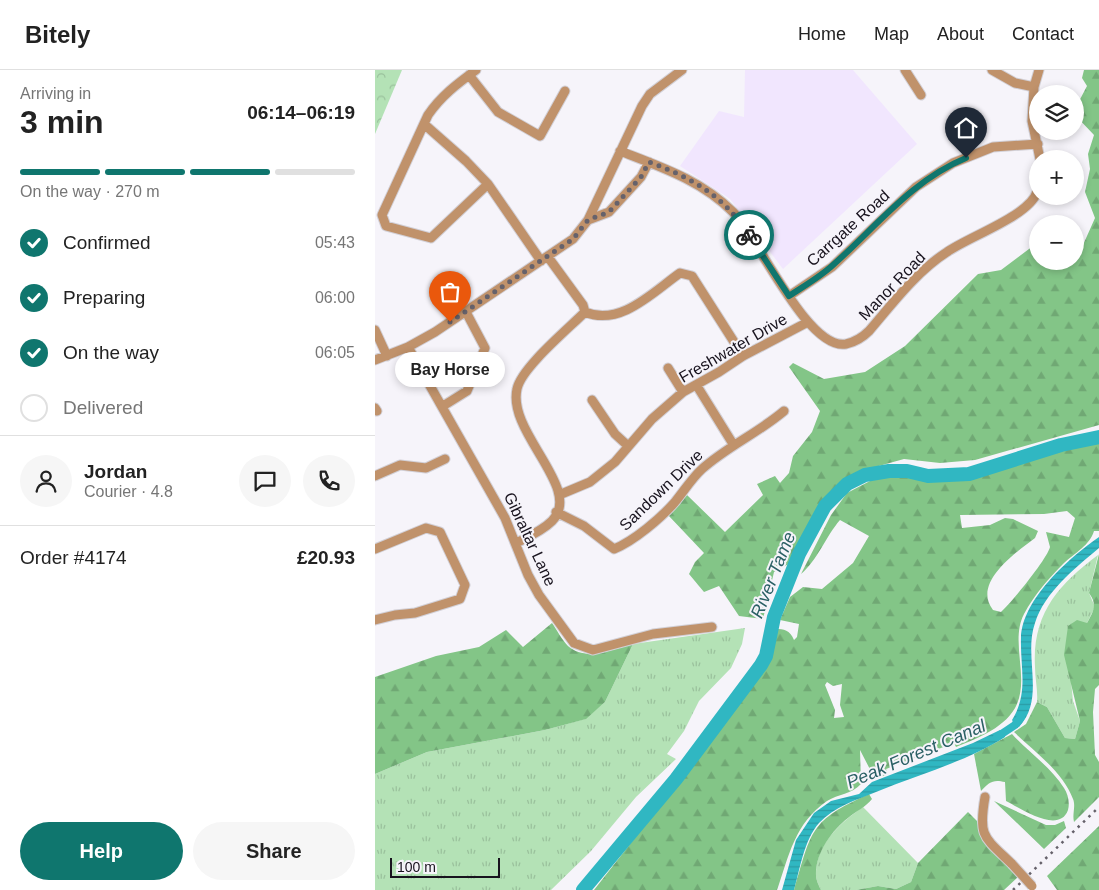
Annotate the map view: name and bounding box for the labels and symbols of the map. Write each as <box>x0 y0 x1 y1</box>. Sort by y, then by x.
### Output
pin <box>945 107 987 158</box>
street label: Carrgate Road <box>803 187 893 269</box>
courier <box>724 210 774 260</box>
street label: Manor Road <box>855 248 929 324</box>
pin <box>429 271 471 322</box>
street label: Freshwater Drive <box>676 310 790 386</box>
callout: Bay Horse <box>395 352 505 387</box>
street label: Sandown Drive <box>616 446 706 534</box>
street label: Gibraltar Lane <box>501 489 559 589</box>
water label: River Tame <box>747 529 799 621</box>
water label: Peak Forest Canal <box>843 715 989 792</box>
scale bar <box>390 855 500 878</box>

